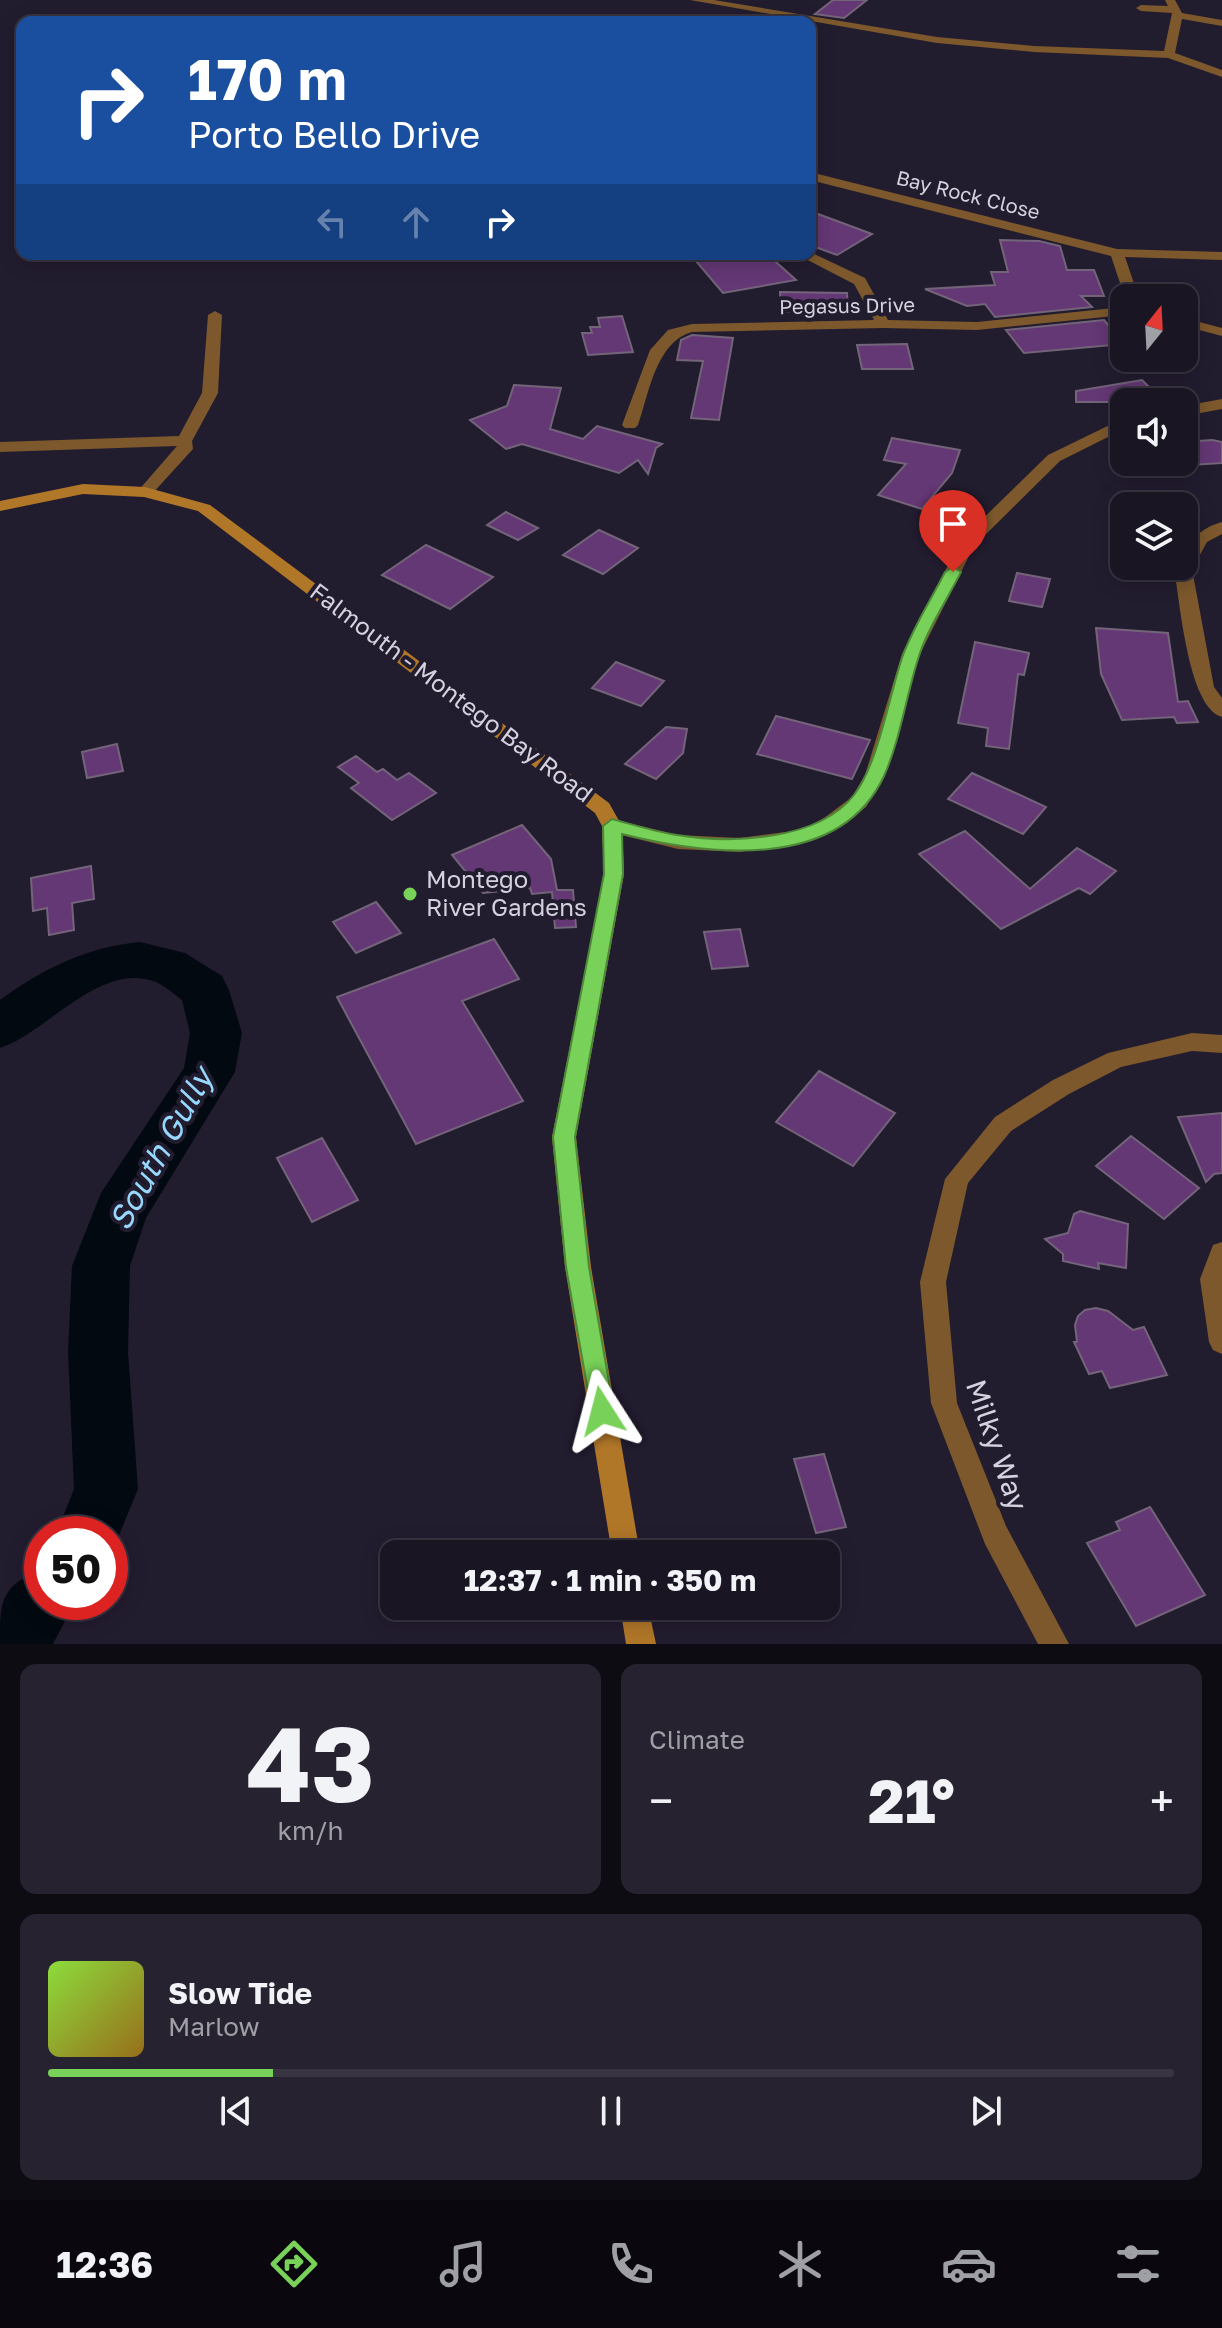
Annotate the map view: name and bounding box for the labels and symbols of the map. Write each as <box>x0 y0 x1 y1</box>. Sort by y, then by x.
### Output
street label: Bay Rock Close <box>894 165 1043 223</box>
north arrow <box>1110 284 1198 372</box>
street label: Pegasus Drive <box>779 292 915 318</box>
pin <box>919 490 987 572</box>
street label: Falmouth - Montego Bay Road <box>305 576 599 808</box>
place label: Montego River Gardens <box>426 864 587 921</box>
marker: Montego River Gardens <box>401 885 419 903</box>
water label: South Gully <box>100 1057 222 1236</box>
position arrow <box>560 1369 644 1453</box>
street label: Milky Way <box>960 1375 1035 1515</box>
speed limit sign: 50 <box>24 1516 128 1620</box>

